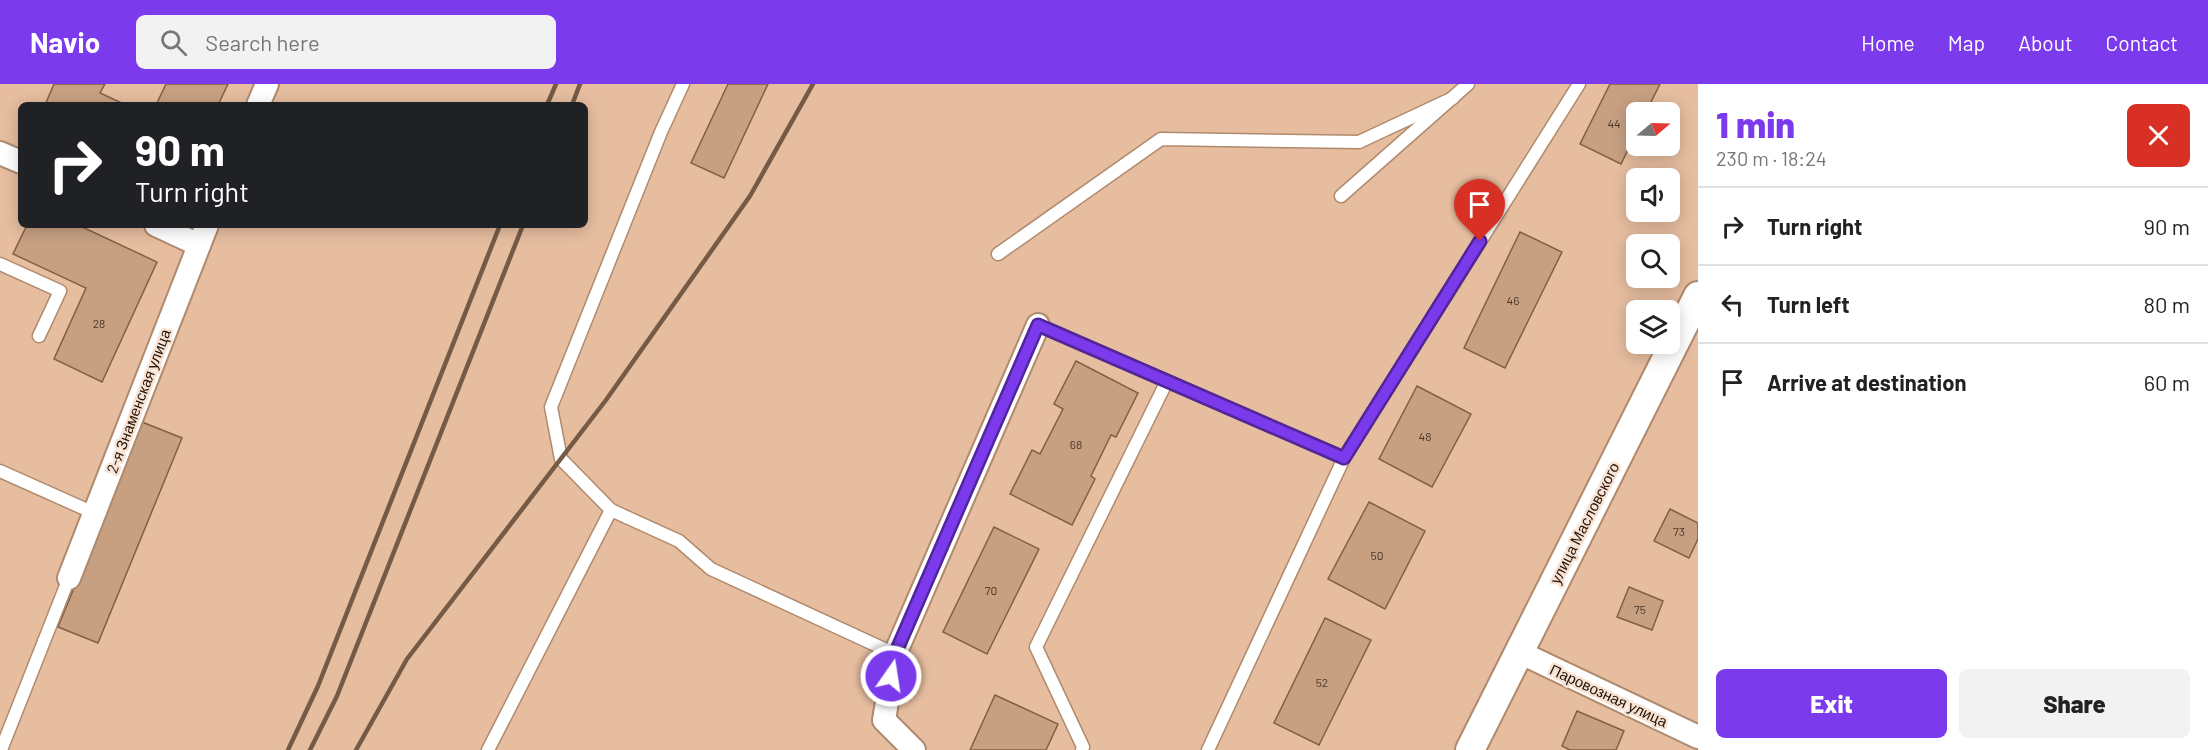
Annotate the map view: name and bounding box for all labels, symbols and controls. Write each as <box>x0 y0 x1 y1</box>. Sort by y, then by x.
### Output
search box <box>136 15 556 69</box>
text: Navio <box>30 25 100 59</box>
icon: search <box>157 26 190 59</box>
text: Search here <box>205 29 320 55</box>
text: Home <box>1861 30 1915 55</box>
text: Map <box>1948 30 1985 55</box>
text: About <box>2018 30 2073 55</box>
text: Contact <box>2106 30 2178 55</box>
north arrow <box>1626 102 1680 156</box>
map controls <box>1626 102 1680 354</box>
text: 1 min <box>1716 102 1795 145</box>
button: close <box>2127 104 2190 167</box>
house number: 44 <box>1607 116 1621 130</box>
text: 90 m <box>135 124 225 174</box>
icon: right <box>36 126 114 204</box>
text: 230 m · 18:24 <box>1716 146 1827 170</box>
button: sound <box>1626 168 1680 222</box>
text: Turn right <box>135 175 249 207</box>
pin <box>1454 179 1505 241</box>
icon: arrive <box>1463 188 1496 221</box>
icon: right <box>1716 210 1749 243</box>
text: Turn right <box>1767 213 1862 239</box>
text: 90 m <box>2144 213 2190 239</box>
button: search <box>1626 234 1680 288</box>
icon: left <box>1716 288 1749 321</box>
text: Turn left <box>1767 291 1850 317</box>
text: 80 m <box>2144 291 2190 317</box>
house number: 46 <box>1507 293 1519 307</box>
button: layers <box>1626 300 1680 354</box>
house number: 28 <box>93 316 105 330</box>
street label: 2-я Знаменская улица <box>102 326 174 476</box>
icon: arrive <box>1716 366 1749 399</box>
text: Arrive at destination <box>1767 369 1966 395</box>
text: 60 m <box>2144 369 2190 395</box>
house number: 48 <box>1419 429 1431 443</box>
house number: 68 <box>1070 437 1082 451</box>
street label: улица Масловского <box>1546 459 1622 587</box>
house number: 73 <box>1673 524 1685 538</box>
house number: 50 <box>1371 548 1383 562</box>
house number: 70 <box>985 583 997 597</box>
house number: 75 <box>1634 602 1646 616</box>
position arrow <box>859 644 923 708</box>
street label: Паровозная улица <box>1547 660 1671 730</box>
button: Exit <box>1716 669 1947 738</box>
button: Share <box>1959 669 2190 738</box>
house number: 52 <box>1316 675 1328 689</box>

